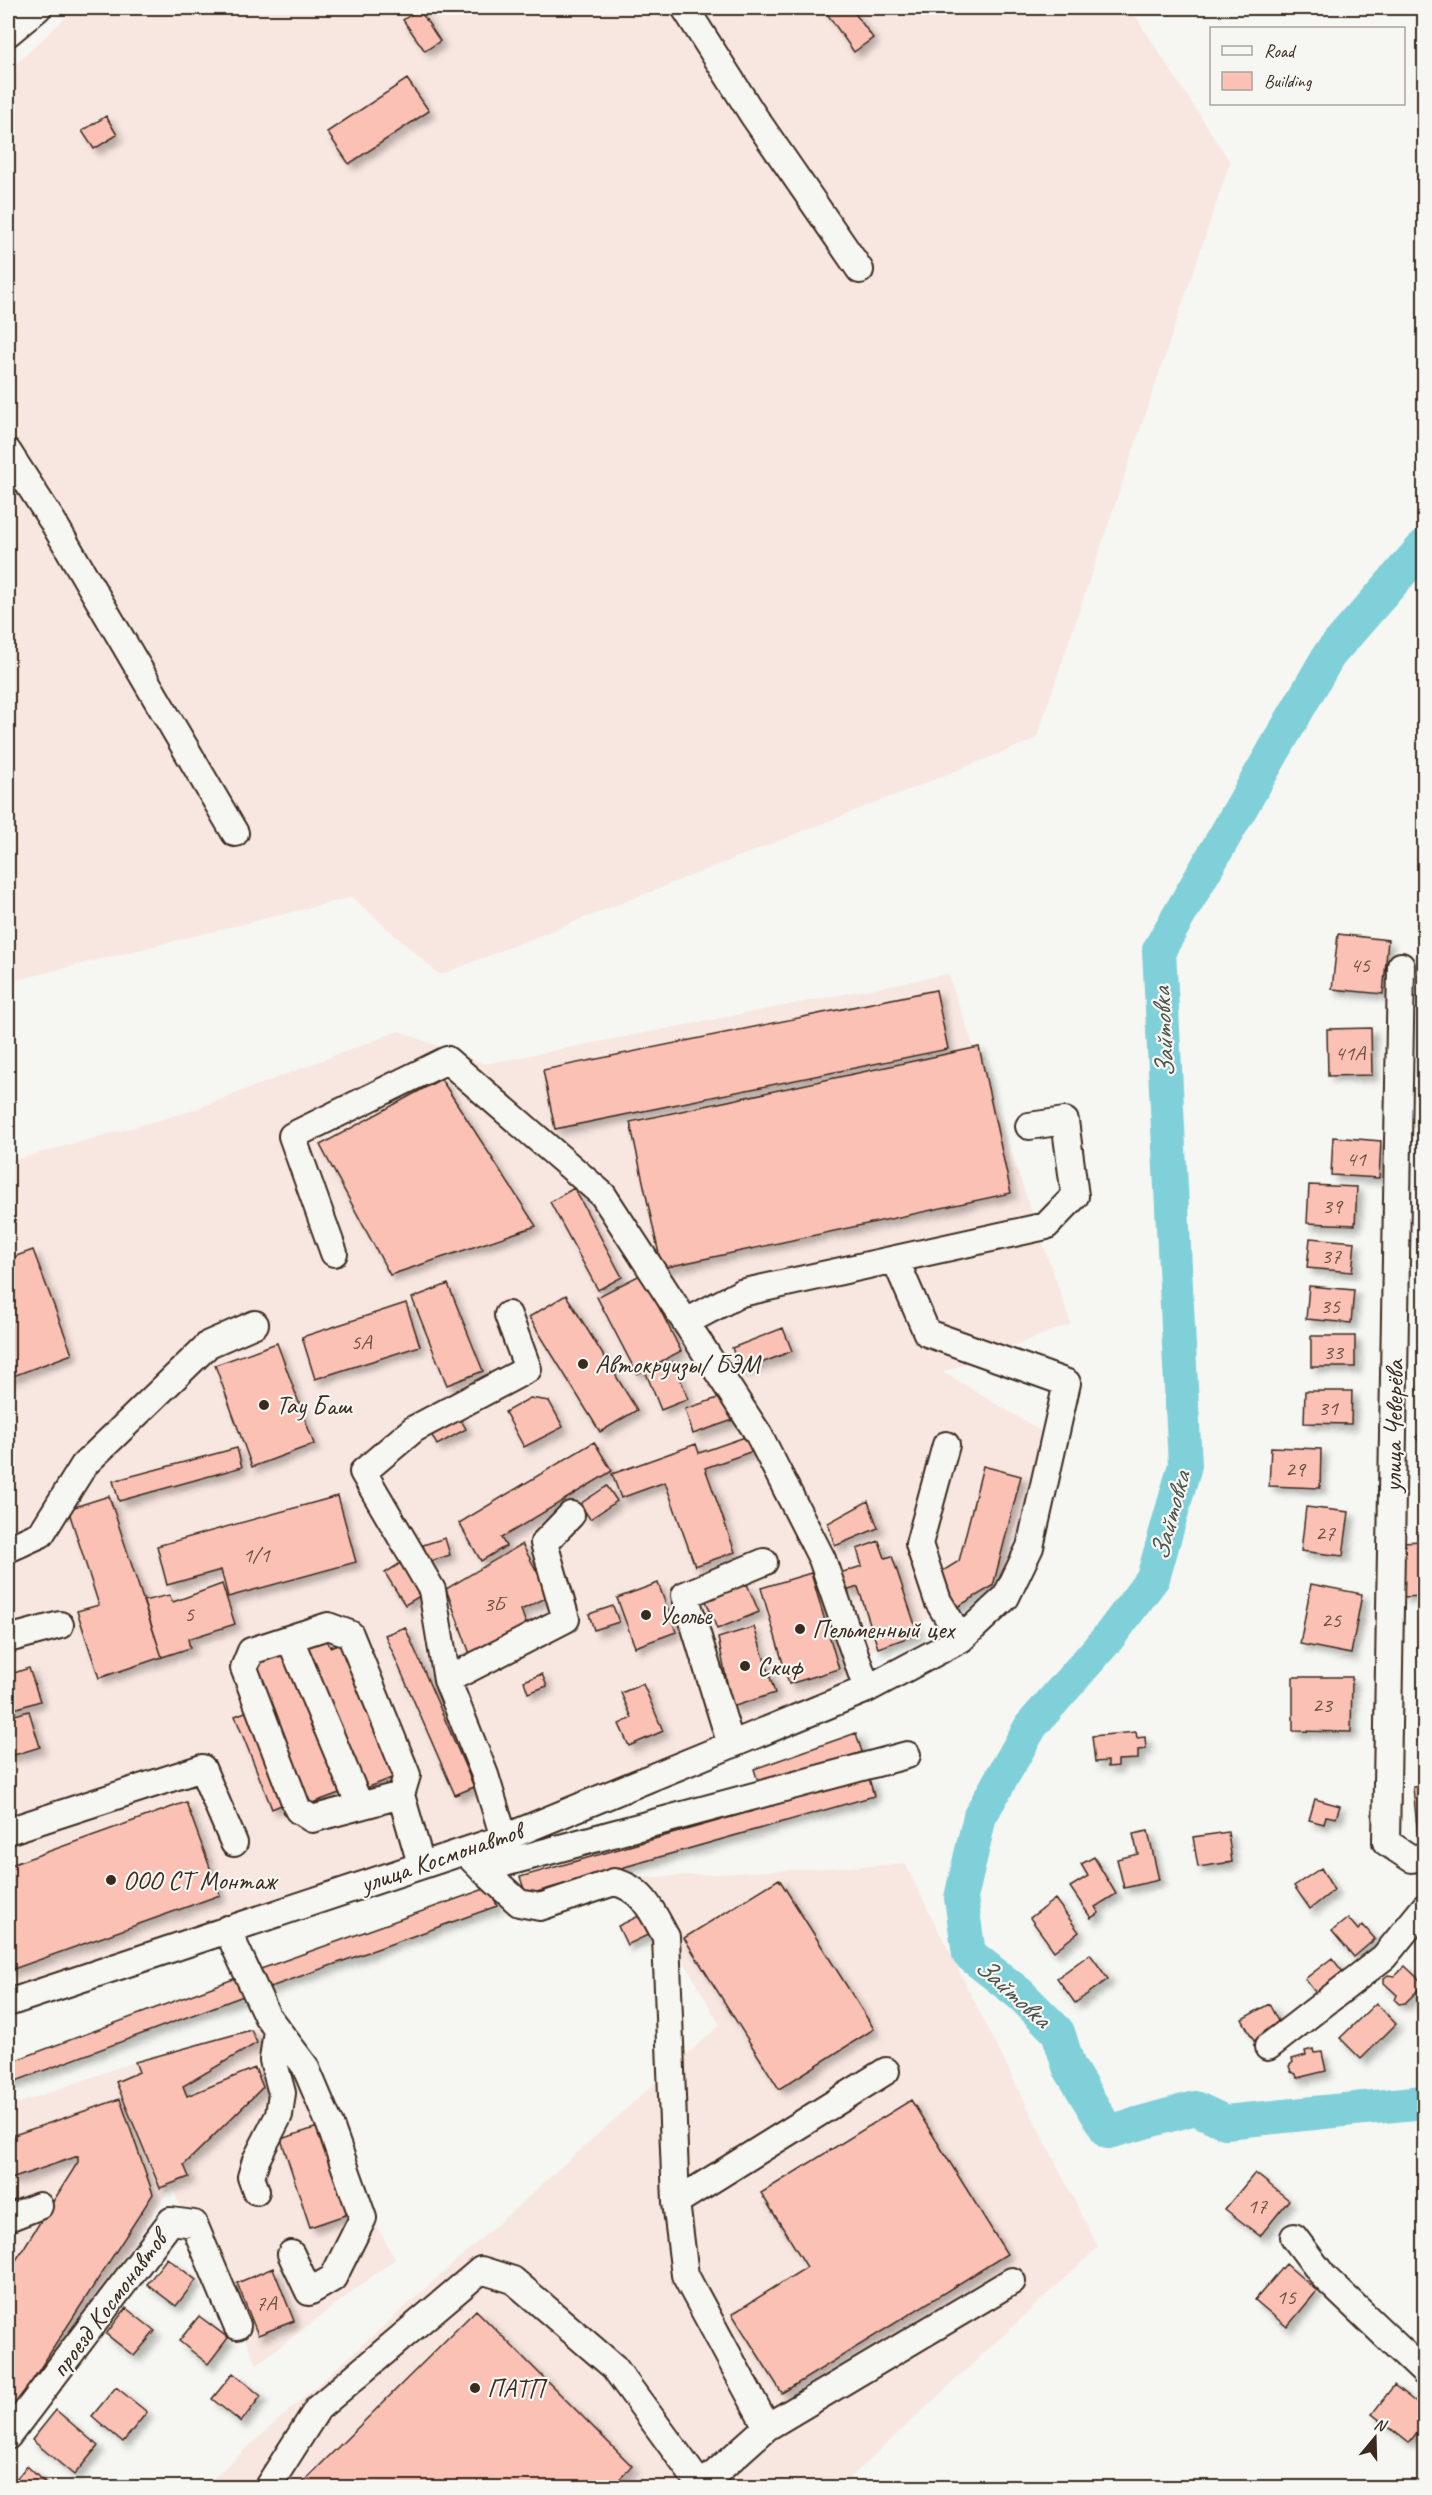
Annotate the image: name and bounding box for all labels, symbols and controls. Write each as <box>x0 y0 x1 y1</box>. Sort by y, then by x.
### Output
legend <box>1210 27 1405 105</box>
text: Road <box>1264 40 1297 62</box>
text: Building <box>1264 70 1313 92</box>
house number: 45 <box>1350 951 1371 979</box>
water label: Зайтовка <box>1144 985 1182 1079</box>
house number: 41А <box>1335 1039 1366 1067</box>
house number: 41 <box>1346 1145 1367 1173</box>
house number: 39 <box>1322 1192 1344 1220</box>
house number: 37 <box>1321 1242 1342 1270</box>
house number: 35 <box>1320 1292 1341 1320</box>
house number: 5А <box>351 1328 372 1356</box>
house number: 33 <box>1323 1338 1345 1366</box>
place label: Автокруизы/ БЭМ <box>595 1348 762 1381</box>
marker: Автокруизы/ БЭМ <box>576 1357 590 1371</box>
street label: улица Чеверёва <box>1376 1358 1411 1494</box>
place label: Тау Баш <box>276 1389 353 1422</box>
house number: 31 <box>1318 1394 1339 1422</box>
marker: Тау Баш <box>257 1398 271 1412</box>
house number: 29 <box>1285 1455 1307 1483</box>
water label: Зайтовка <box>1142 1466 1199 1564</box>
house number: 27 <box>1315 1519 1336 1547</box>
house number: 1/1 <box>242 1541 271 1569</box>
house number: 3Б <box>483 1590 508 1618</box>
place label: Усолье <box>658 1599 713 1632</box>
house number: 5 <box>184 1600 195 1628</box>
house number: 25 <box>1321 1606 1342 1634</box>
marker: Усолье <box>639 1608 653 1622</box>
place label: Пельменный цех <box>812 1613 956 1646</box>
marker: Пельменный цех <box>793 1622 807 1636</box>
place label: Скиф <box>757 1650 804 1683</box>
marker: Скиф <box>738 1659 752 1673</box>
house number: 23 <box>1312 1691 1334 1719</box>
street label: улица Космонавтов <box>354 1813 531 1901</box>
place label: ООО СТ Монтаж <box>123 1864 279 1897</box>
marker: ООО СТ Монтаж <box>104 1873 118 1887</box>
water label: Зайтовка <box>968 1949 1059 2036</box>
house number: 17 <box>1247 2192 1268 2220</box>
street label: проезд Космонавтов <box>43 2220 178 2384</box>
house number: 15 <box>1276 2283 1297 2311</box>
house number: 7А <box>256 2289 277 2317</box>
place label: ПАТП <box>487 2372 548 2405</box>
marker: ПАТП <box>468 2381 482 2395</box>
north arrow <box>1345 2408 1405 2468</box>
text: N <box>1372 2414 1390 2437</box>

